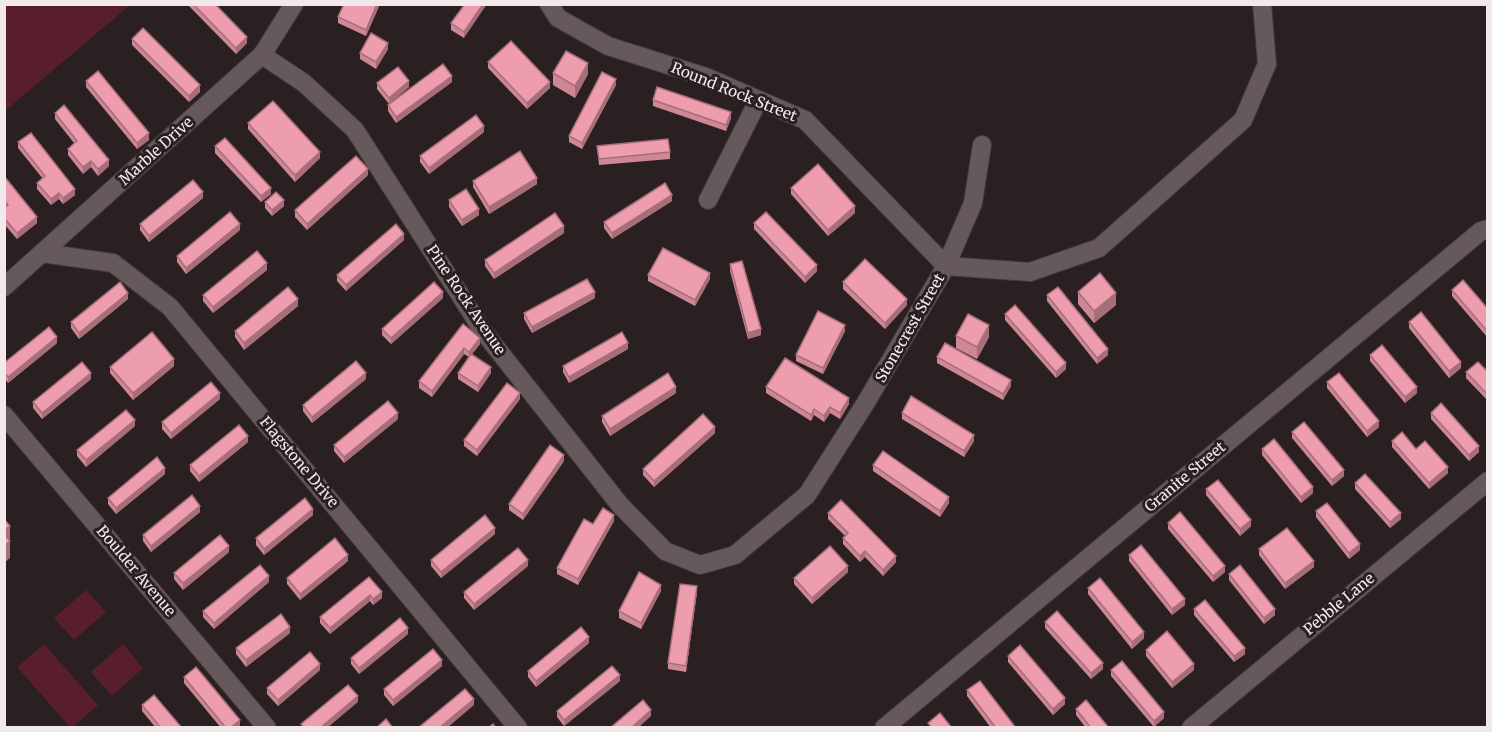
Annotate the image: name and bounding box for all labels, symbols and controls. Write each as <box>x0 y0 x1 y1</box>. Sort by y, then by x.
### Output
street label: Round Rock Street <box>669 58 800 125</box>
street label: Marble Drive <box>115 112 197 189</box>
street label: Pine Rock Avenue <box>423 241 510 358</box>
street label: Stonecrest Street <box>871 270 949 386</box>
street label: Flagstone Drive <box>256 412 343 511</box>
street label: Granite Street <box>1140 437 1229 516</box>
street label: Boulder Avenue <box>93 521 180 620</box>
street label: Pebble Lane <box>1299 568 1378 639</box>

